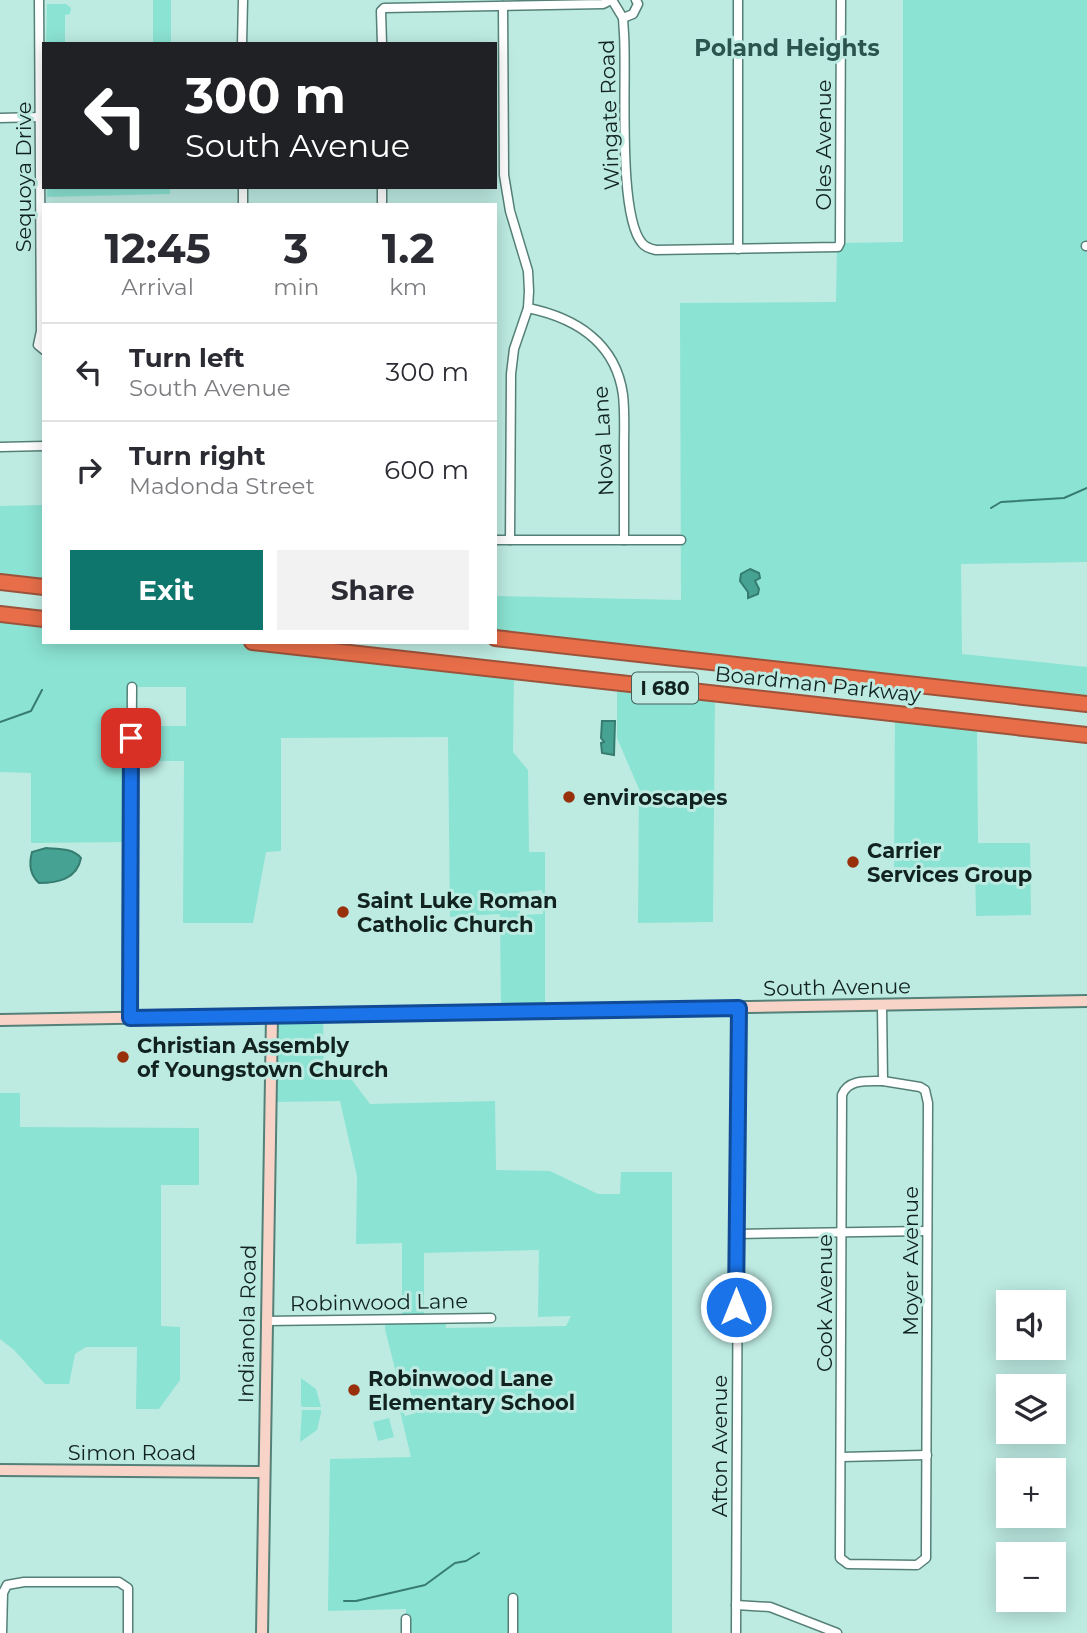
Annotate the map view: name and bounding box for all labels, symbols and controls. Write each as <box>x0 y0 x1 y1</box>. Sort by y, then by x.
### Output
district label: Poland Heights <box>694 34 880 62</box>
street label: Wingate Road <box>594 39 624 191</box>
text: 300 m <box>185 66 346 125</box>
icon: left <box>70 70 161 161</box>
street label: Oles Avenue <box>811 80 836 210</box>
street label: Sequoya Drive <box>11 102 36 252</box>
text: South Avenue <box>185 126 410 165</box>
text: 12:45 <box>105 222 211 274</box>
text: 3 <box>284 222 309 274</box>
text: 1.2 <box>382 222 435 274</box>
text: Arrival <box>121 273 194 301</box>
text: min <box>273 273 319 301</box>
text: km <box>389 273 427 301</box>
text: Turn left <box>129 342 245 374</box>
icon: left <box>70 353 108 391</box>
text: 300 m <box>386 356 469 388</box>
text: South Avenue <box>129 374 291 402</box>
street label: Nova Lane <box>588 385 618 497</box>
text: Turn right <box>129 440 265 472</box>
icon: right <box>70 451 108 489</box>
text: 600 m <box>384 454 469 486</box>
text: Madonda Street <box>129 472 315 500</box>
button: Exit <box>70 550 263 630</box>
button: Share <box>277 550 469 630</box>
street label: Boardman Parkway <box>714 661 923 707</box>
road number: I 680 <box>632 673 698 704</box>
pin <box>101 708 161 768</box>
icon: arrive <box>112 719 150 757</box>
place label: enviroscapes <box>583 785 727 810</box>
marker: enviroscapes <box>561 789 577 805</box>
place label: Carrier Services Group <box>867 838 1032 887</box>
marker: Carrier Services Group <box>845 854 861 870</box>
place label: Saint Luke Roman Catholic Church <box>357 888 557 937</box>
marker: Saint Luke Roman Catholic Church <box>335 904 351 920</box>
street label: South Avenue <box>763 973 911 1001</box>
place label: Christian Assembly of Youngstown Church <box>137 1033 389 1082</box>
marker: Christian Assembly of Youngstown Church <box>115 1049 131 1065</box>
street label: Moyer Avenue <box>898 1186 923 1336</box>
street label: Cook Avenue <box>812 1234 837 1372</box>
street label: Indianola Road <box>233 1244 261 1404</box>
position arrow <box>699 1270 773 1344</box>
street label: Robinwood Lane <box>290 1288 468 1316</box>
map controls <box>996 1290 1066 1612</box>
button: sound <box>996 1290 1066 1360</box>
place label: Robinwood Lane Elementary School <box>368 1366 575 1415</box>
button: layers <box>996 1374 1066 1444</box>
street label: Afton Avenue <box>707 1375 732 1517</box>
marker: Robinwood Lane Elementary School <box>346 1382 362 1398</box>
street label: Simon Road <box>68 1440 196 1465</box>
button: + <box>996 1458 1066 1528</box>
button: − <box>996 1542 1066 1612</box>

